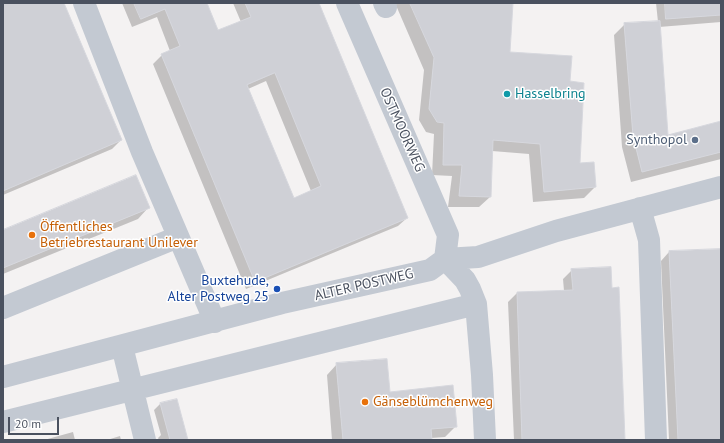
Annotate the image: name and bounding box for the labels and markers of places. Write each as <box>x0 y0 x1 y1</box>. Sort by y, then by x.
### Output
place label: Hasselbring <box>515 86 586 102</box>
marker: Hasselbring <box>502 89 512 99</box>
place label: Synthopol <box>626 132 687 148</box>
marker: Synthopol <box>690 135 700 145</box>
place label: Öffentliches Betriebrestaurant Unilever <box>40 219 198 252</box>
marker: Öffentliches Betriebrestaurant Unilever <box>27 230 37 240</box>
place label: Buxtehude, Alter Postweg 25 <box>167 273 269 306</box>
marker: Buxtehude, Alter Postweg 25 <box>272 284 282 294</box>
place label: Gänseblümchenweg <box>373 394 493 410</box>
marker: Gänseblümchenweg <box>360 397 370 407</box>

